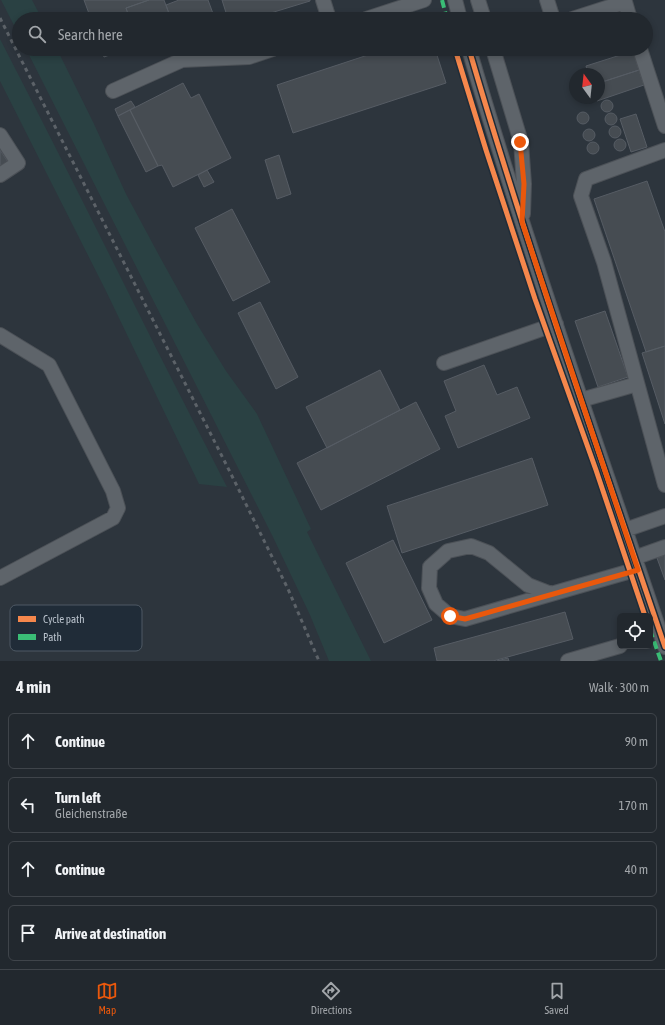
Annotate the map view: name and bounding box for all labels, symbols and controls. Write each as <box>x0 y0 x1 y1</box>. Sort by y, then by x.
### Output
search box <box>12 12 653 56</box>
icon: search <box>26 23 48 45</box>
text: Search here <box>58 26 123 43</box>
north arrow <box>569 68 605 104</box>
route end <box>511 133 529 151</box>
legend <box>10 605 142 651</box>
route start <box>441 607 459 625</box>
text: Cycle path <box>43 613 85 625</box>
map controls <box>617 613 653 649</box>
button: locate <box>617 613 653 649</box>
text: Path <box>43 631 62 643</box>
text: 4 min <box>16 677 51 697</box>
text: Walk · 300 m <box>589 680 649 695</box>
icon: ahead <box>17 730 39 752</box>
text: Continue <box>55 733 105 750</box>
text: 90 m <box>625 734 648 749</box>
text: Turn left <box>55 789 101 806</box>
icon: left <box>17 794 39 816</box>
text: 170 m <box>619 798 648 813</box>
text: Gleichenstraße <box>55 806 127 821</box>
icon: ahead <box>17 858 39 880</box>
text: Continue <box>55 861 105 878</box>
text: 40 m <box>625 862 648 877</box>
icon: arrive <box>17 922 39 944</box>
text: Arrive at destination <box>55 925 166 942</box>
tab: Map <box>96 980 118 1016</box>
tab: Directions <box>311 980 352 1016</box>
tab: Saved <box>544 980 569 1016</box>

